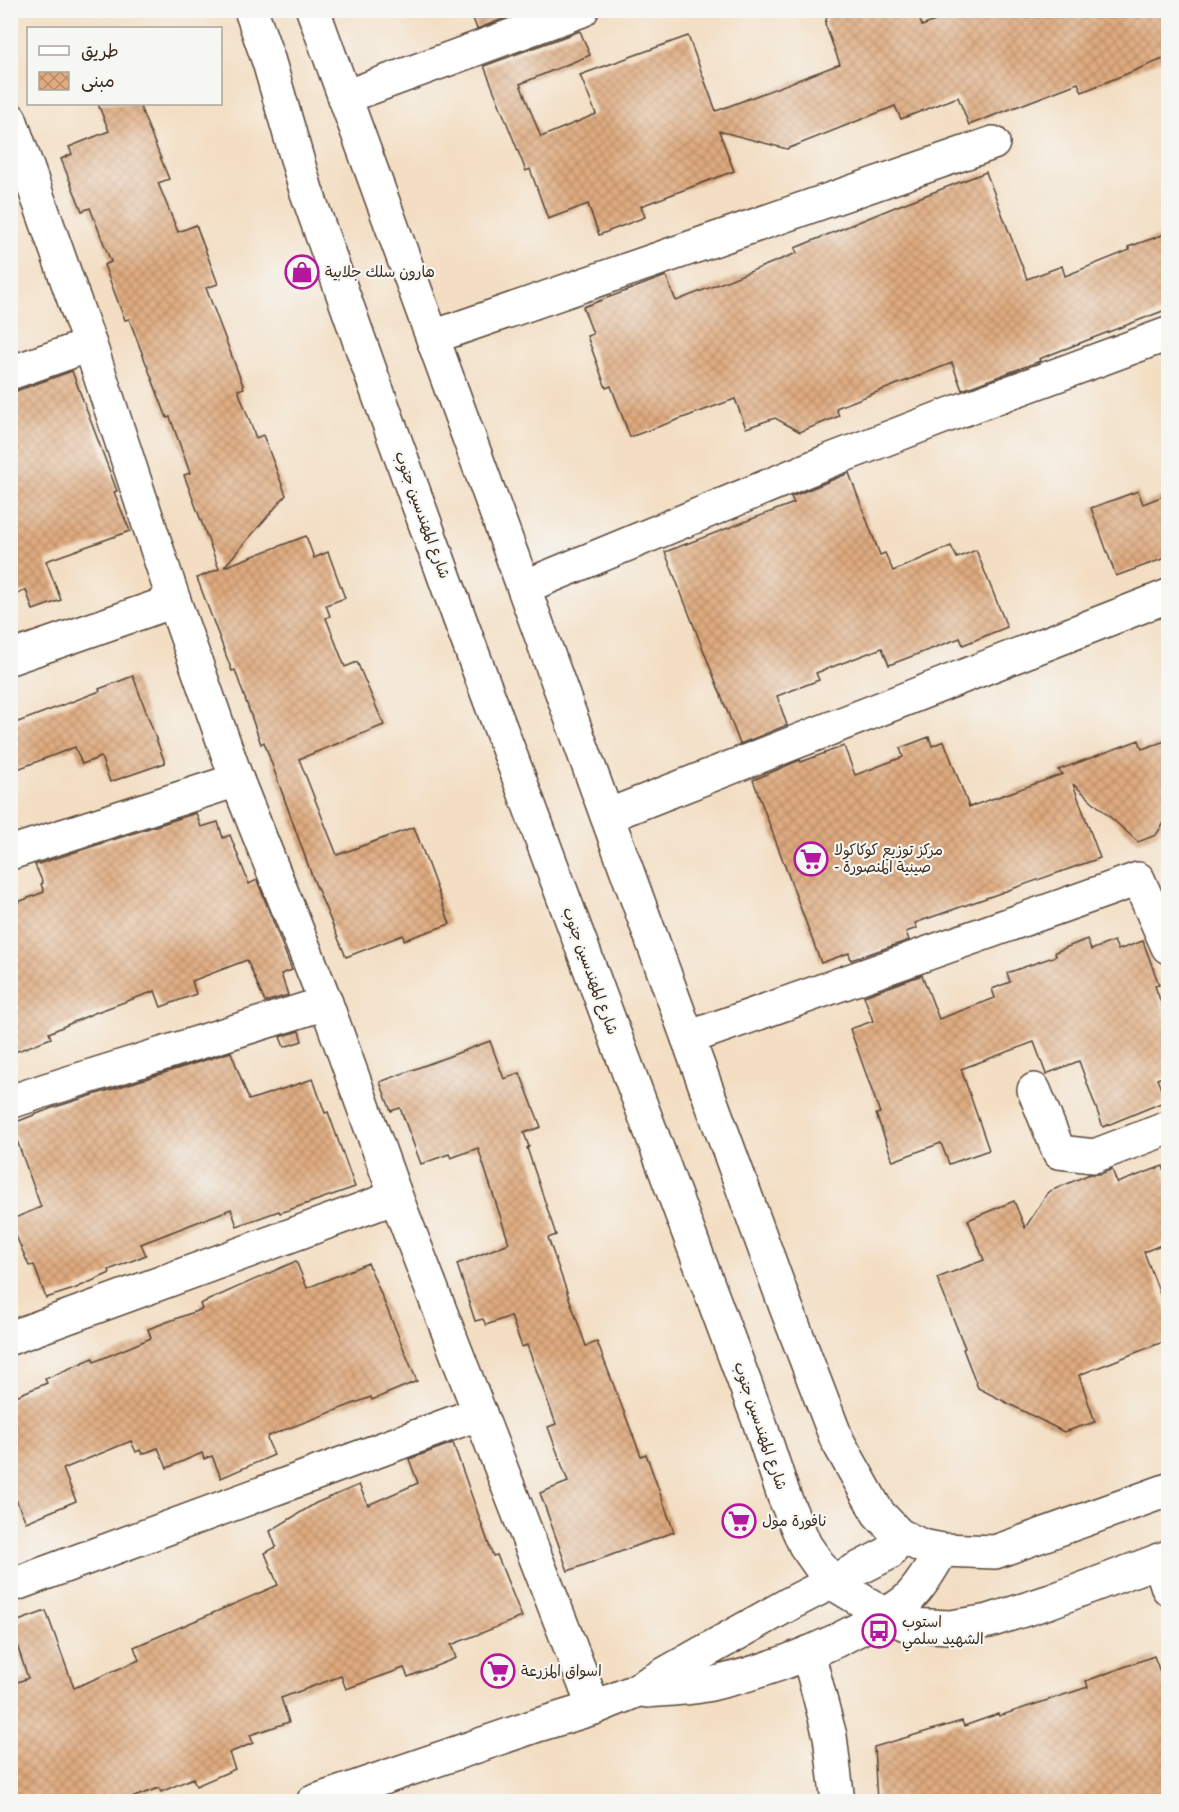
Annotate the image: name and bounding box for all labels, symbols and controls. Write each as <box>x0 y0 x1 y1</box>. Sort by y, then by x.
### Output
legend <box>27 27 222 105</box>
text: طريق <box>81 41 119 62</box>
text: مبنى <box>81 71 115 92</box>
shop icon: هارون سلك جلابية <box>284 254 320 290</box>
place label: هارون سلك جلابية <box>325 263 435 282</box>
street label: شارع المهندسين جنوب <box>390 449 454 581</box>
supermarket icon: مركز توزيع كوكاكولا - صينية المنصورة <box>793 841 829 877</box>
place label: مركز توزيع كوكاكولا - صينية المنصورة <box>834 841 943 877</box>
street label: شارع المهندسين جنوب <box>558 905 622 1037</box>
street label: شارع المهندسين جنوب <box>729 1360 791 1492</box>
supermarket icon: نافورة مول <box>721 1503 757 1539</box>
place label: نافورة مول <box>762 1512 826 1531</box>
bus stop icon: استوب الشهيد سلمي <box>861 1613 897 1649</box>
place label: استوب الشهيد سلمي <box>902 1613 984 1652</box>
supermarket icon: اسواق المزرعة <box>480 1653 516 1689</box>
place label: اسواق المزرعة <box>521 1662 602 1681</box>

